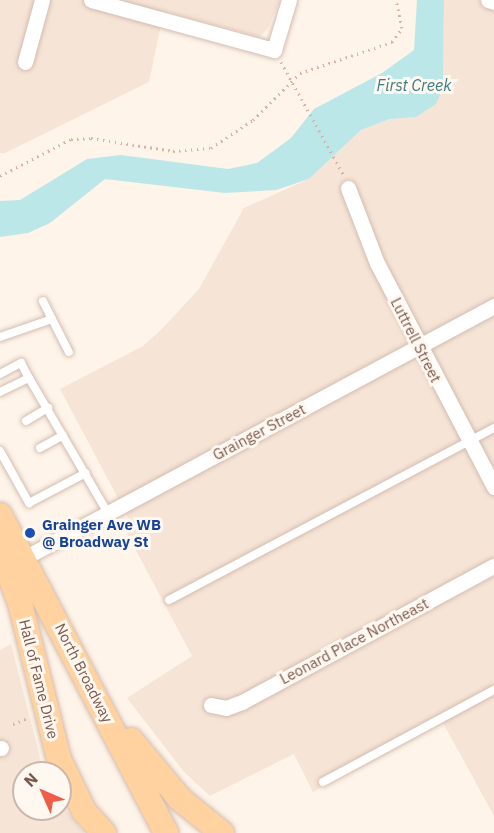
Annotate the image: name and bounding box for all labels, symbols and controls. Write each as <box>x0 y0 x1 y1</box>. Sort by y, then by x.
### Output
water label: First Creek <box>377 75 451 95</box>
street label: Luttrell Street <box>387 295 445 385</box>
street label: Grainger Street <box>210 400 308 464</box>
place label: Grainger Ave WB @ Broadway St <box>42 515 161 550</box>
marker: Grainger Ave WB @ Broadway St <box>23 526 37 540</box>
street label: Leonard Place Northeast <box>277 594 431 688</box>
street label: Hall of Fame Drive <box>15 617 63 741</box>
street label: North Broadway <box>51 620 117 726</box>
north arrow <box>12 761 72 821</box>
text: N <box>20 769 42 791</box>

